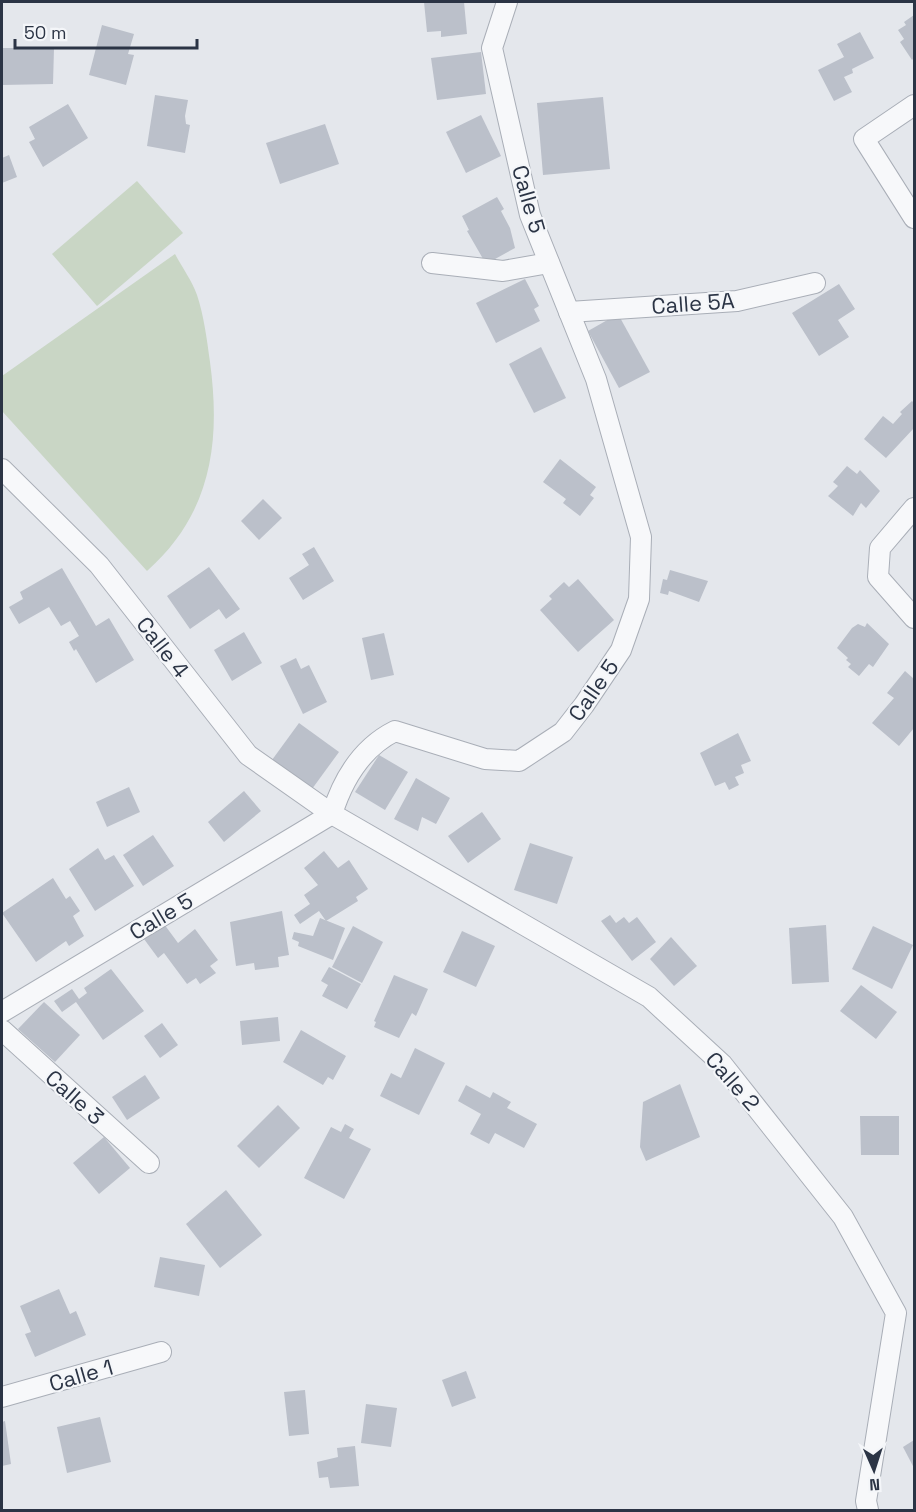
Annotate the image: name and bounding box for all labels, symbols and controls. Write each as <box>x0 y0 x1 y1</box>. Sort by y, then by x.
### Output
scale bar <box>15 12 196 50</box>
text: 50 m <box>24 21 66 44</box>
street label: Calle 5 <box>506 162 552 236</box>
street label: Calle 5A <box>650 286 736 320</box>
street label: Calle 4 <box>130 611 196 683</box>
street label: Calle 5 <box>562 654 624 726</box>
street label: Calle 5 <box>124 886 198 946</box>
street label: Calle 2 <box>700 1046 766 1116</box>
street label: Calle 3 <box>40 1063 110 1131</box>
street label: Calle 1 <box>46 1353 116 1397</box>
north arrow <box>844 1440 904 1500</box>
text: N <box>869 1474 881 1495</box>

